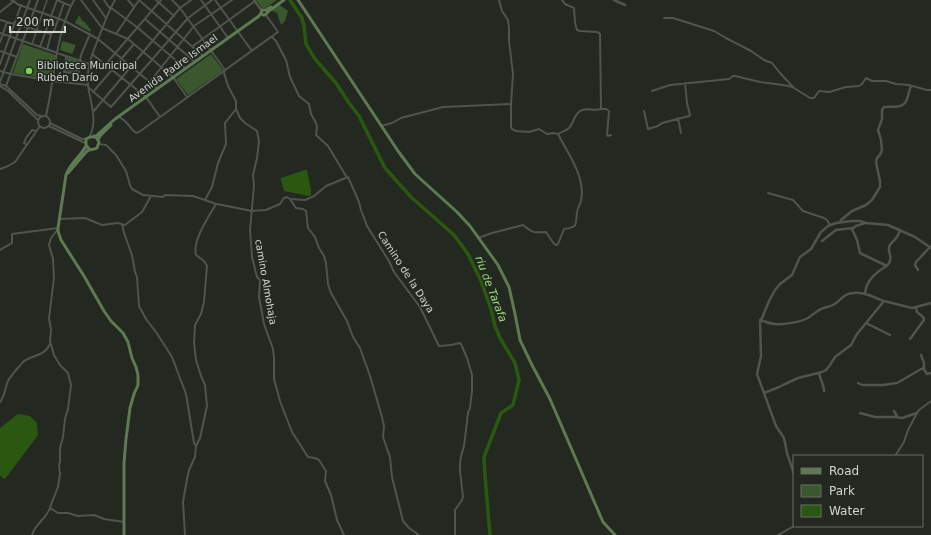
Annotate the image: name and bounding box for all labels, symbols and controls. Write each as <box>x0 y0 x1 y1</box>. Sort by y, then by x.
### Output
scale bar <box>10 8 65 34</box>
text: 200 m <box>16 15 54 29</box>
street label: Avenida Padre Ismael <box>126 32 220 104</box>
place label: Biblioteca Municipal Rubén Darío <box>37 60 137 83</box>
marker: Biblioteca Municipal Rubén Darío <box>24 66 34 76</box>
street label: Camino de la Daya <box>376 229 436 315</box>
street label: camino Almohaja <box>253 238 279 326</box>
water label: riu de Tarafa <box>472 254 510 324</box>
legend <box>793 455 923 527</box>
text: Road <box>829 464 859 478</box>
text: Park <box>829 484 855 498</box>
text: Water <box>829 504 865 518</box>

